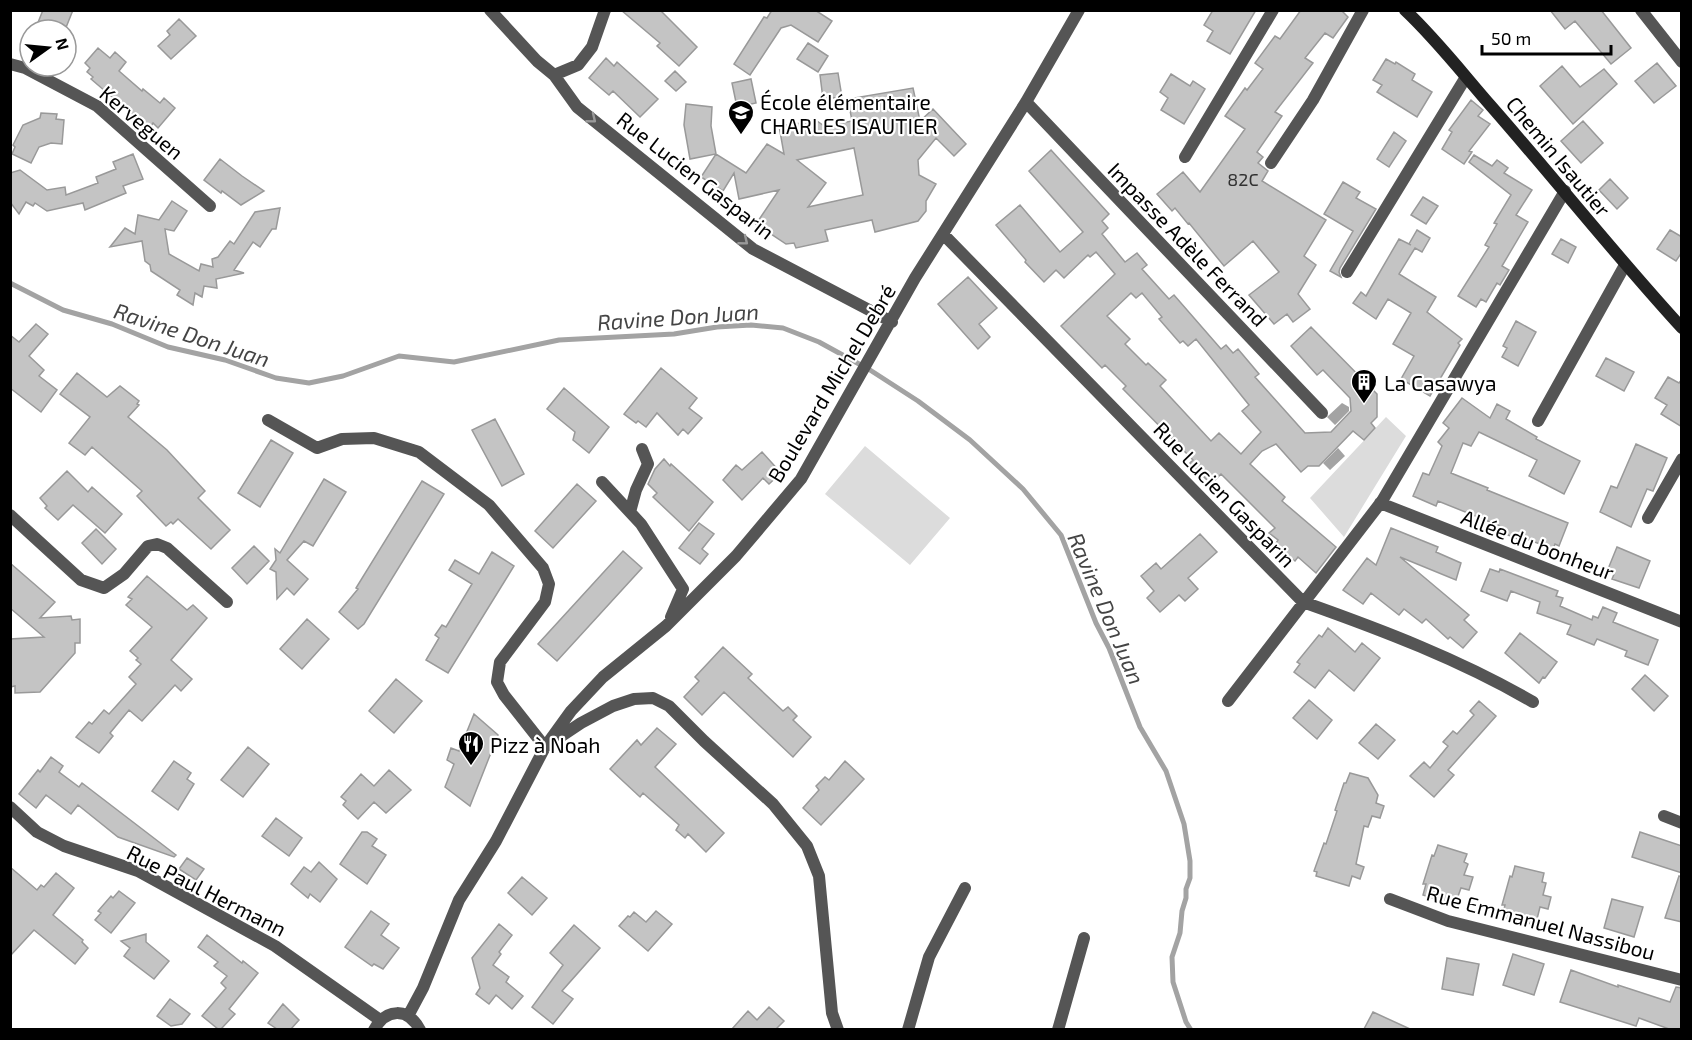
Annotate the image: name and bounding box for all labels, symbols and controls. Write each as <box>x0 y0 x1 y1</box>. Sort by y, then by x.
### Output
north arrow <box>18 18 78 78</box>
scale bar <box>1482 18 1611 56</box>
text: 50 m <box>1491 27 1531 49</box>
text: N <box>52 36 74 52</box>
street label: Kerveguen <box>95 80 189 164</box>
place label: École élémentaire CHARLES ISAUTIER <box>760 89 938 138</box>
street label: Chemin Isautier <box>1502 91 1617 221</box>
school or university icon: École élémentaire CHARLES ISAUTIER <box>726 98 756 136</box>
street label: Rue Lucien Gasparin <box>613 106 779 244</box>
one-way arrow <box>586 111 597 122</box>
street label: Impasse Adèle Ferrand <box>1103 157 1273 331</box>
house number: 82C <box>1227 168 1259 190</box>
one-way arrow <box>737 234 748 245</box>
street label: Boulevard Michel Debré <box>762 280 900 486</box>
water label: Ravine Don Juan <box>111 297 273 371</box>
water label: Ravine Don Juan <box>596 297 760 335</box>
building icon: La Casawya <box>1349 367 1379 405</box>
place label: La Casawya <box>1384 370 1497 395</box>
street label: Rue Lucien Gasparin <box>1149 416 1301 572</box>
street label: Allée du bonheur <box>1458 503 1618 585</box>
water label: Ravine Don Juan <box>1063 528 1151 688</box>
restaurant icon: Pizz à Noah <box>456 729 486 767</box>
place label: Pizz à Noah <box>490 732 600 757</box>
street label: Rue Paul Hermann <box>123 839 291 941</box>
street label: Rue Emmanuel Nassibou <box>1424 879 1658 965</box>

